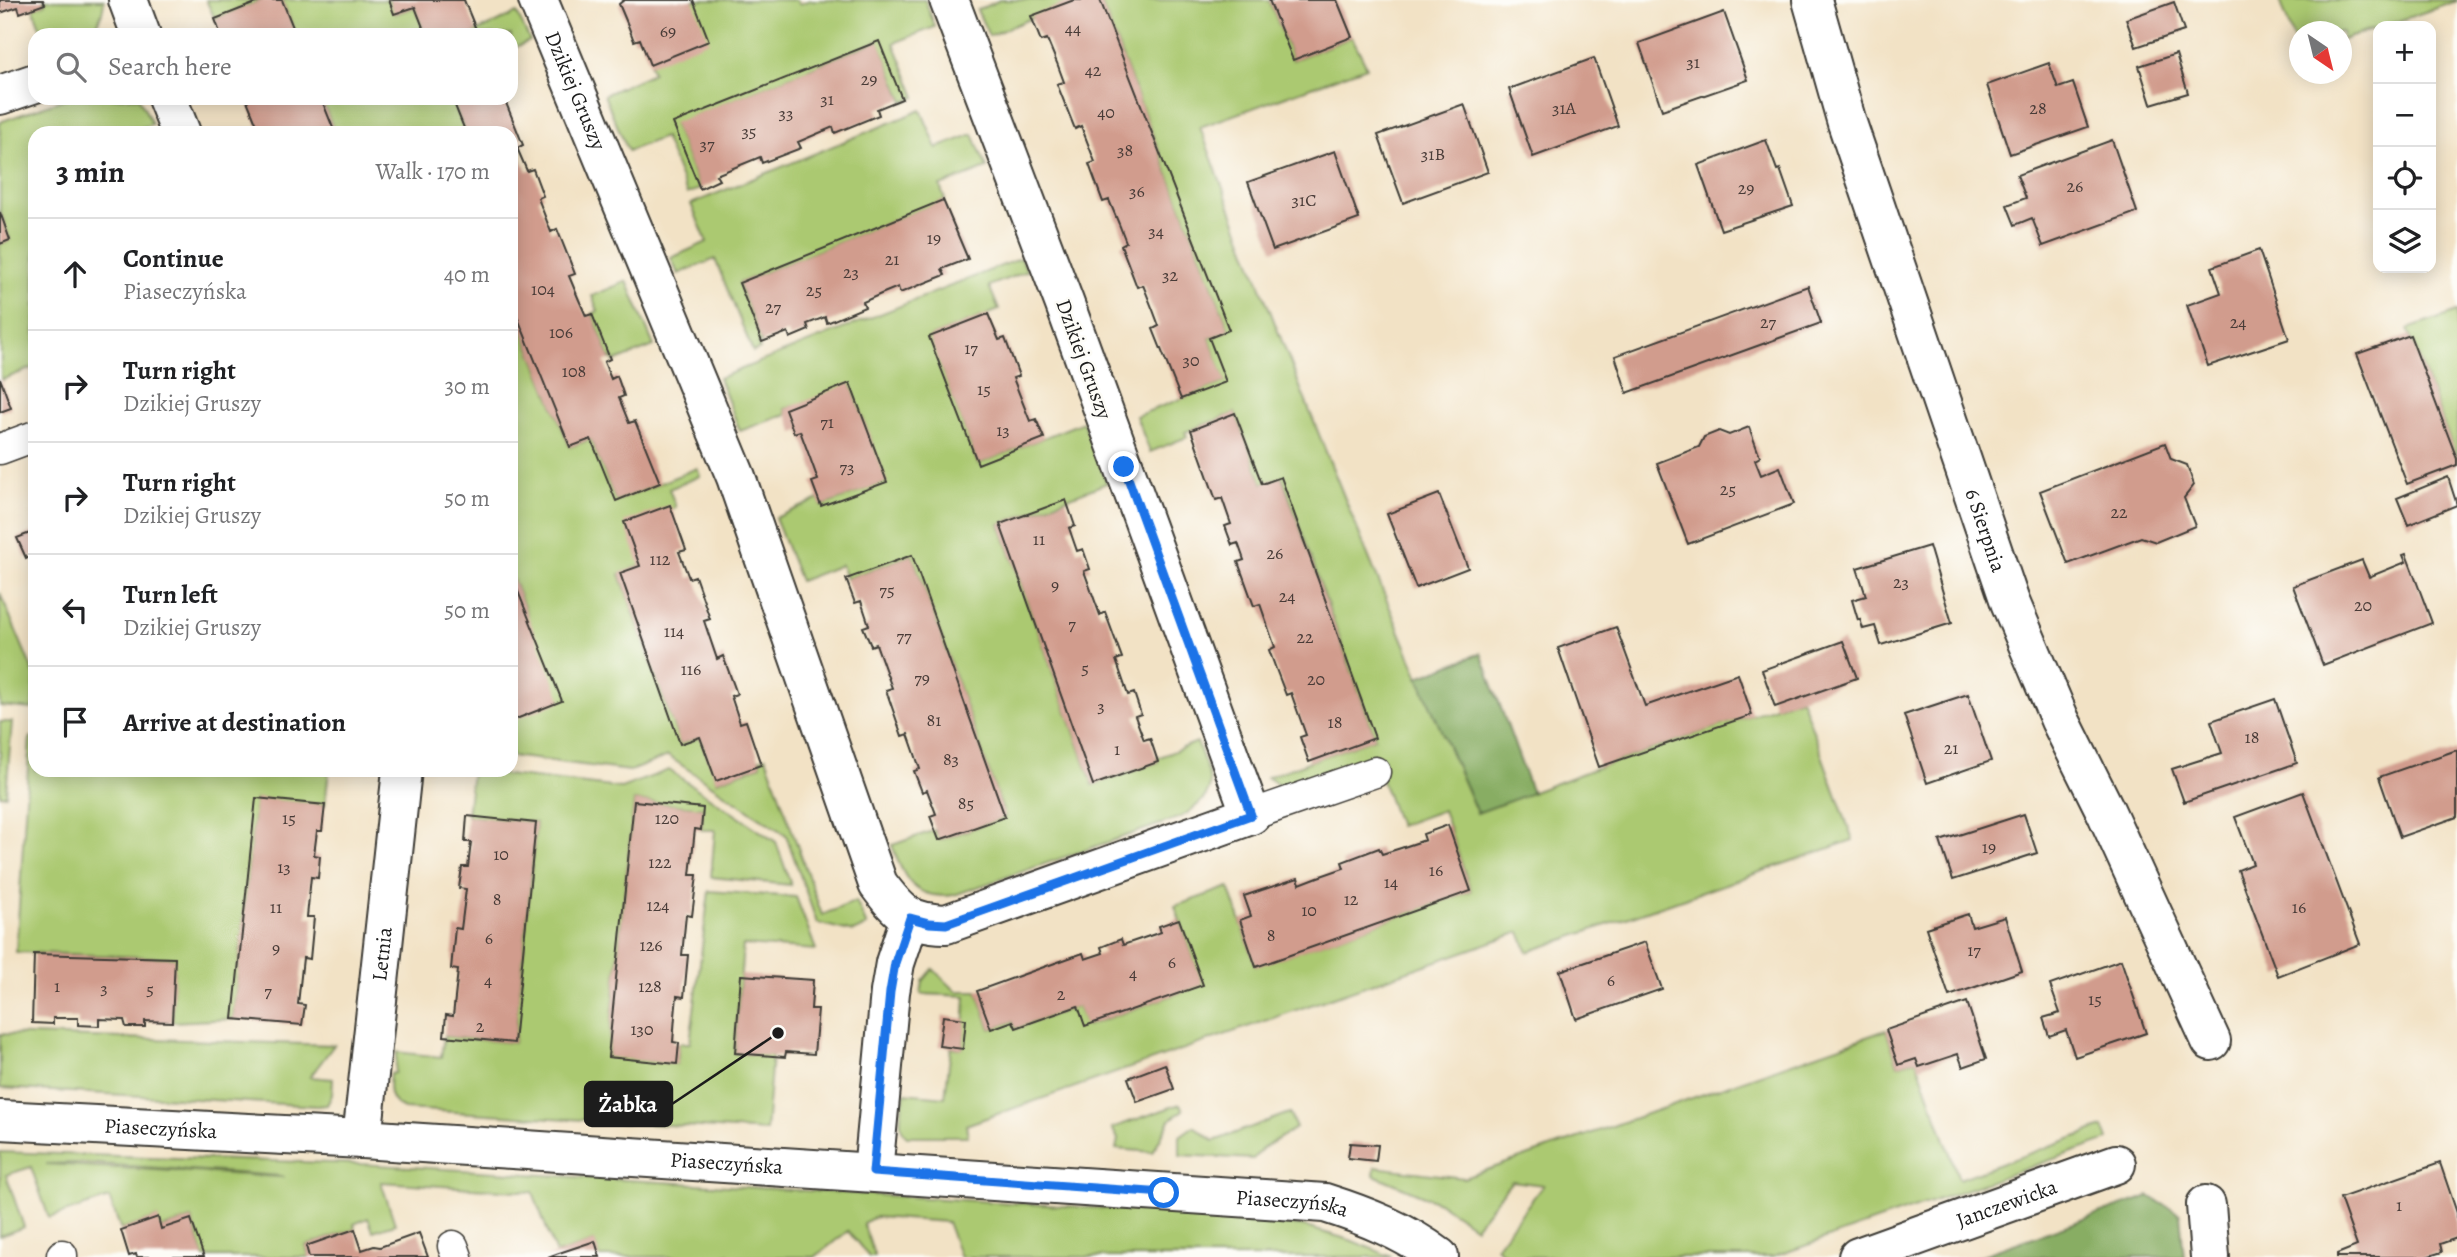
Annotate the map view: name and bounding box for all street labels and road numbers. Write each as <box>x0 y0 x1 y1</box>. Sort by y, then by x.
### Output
street label: Dzikiej Gruszy <box>538 27 613 155</box>
street label: Dzikiej Gruszy <box>1049 295 1119 424</box>
street label: 6 Sierpnia <box>1958 485 2013 576</box>
street label: Letnia <box>365 925 399 983</box>
street label: Piaseczyńska <box>104 1111 218 1145</box>
street label: Piaseczyńska <box>669 1146 784 1181</box>
street label: Janczewicka <box>1952 1172 2061 1234</box>
street label: Piaseczyńska <box>1235 1183 1352 1224</box>

